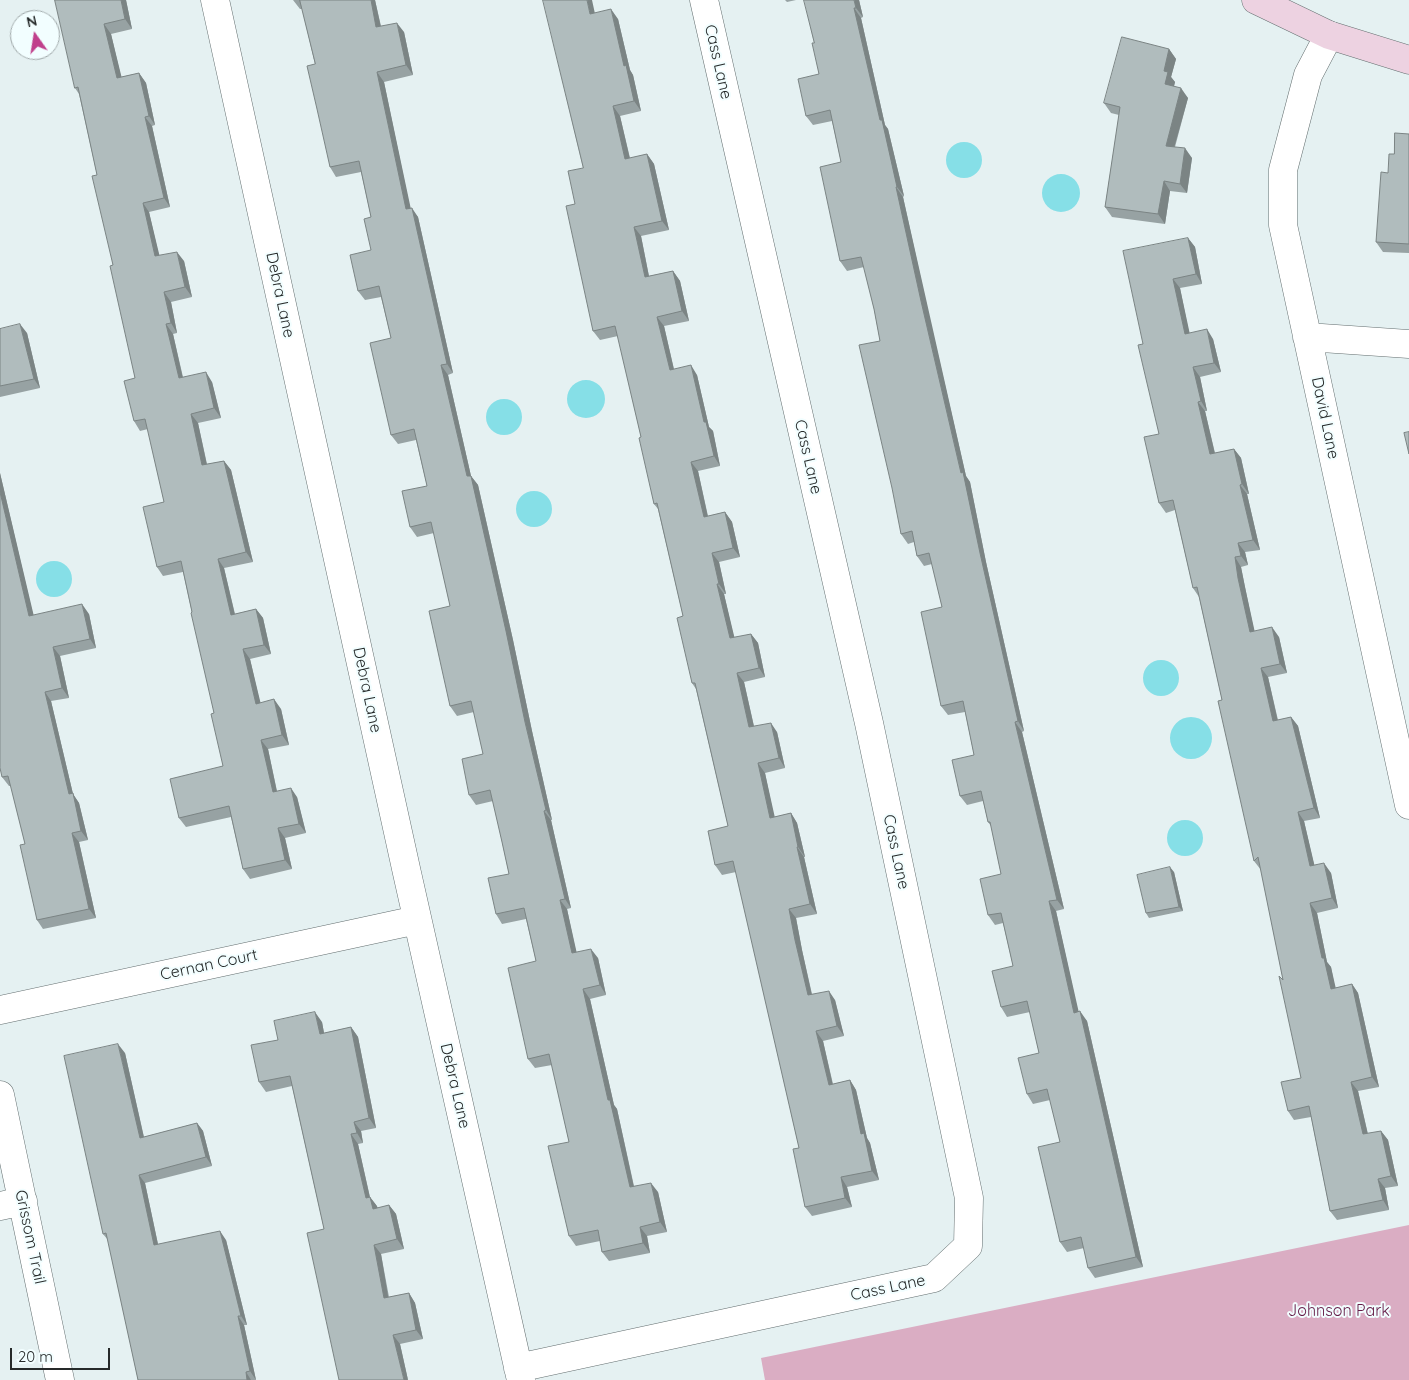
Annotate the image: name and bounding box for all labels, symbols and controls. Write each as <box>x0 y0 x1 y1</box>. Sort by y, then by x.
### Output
north arrow <box>10 10 60 60</box>
text: N <box>25 11 39 31</box>
street label: Cass Lane <box>700 23 736 101</box>
street label: Debra Lane <box>262 251 298 339</box>
street label: David Lane <box>1307 375 1343 461</box>
street label: Cass Lane <box>790 418 826 496</box>
street label: Debra Lane <box>349 646 385 734</box>
street label: Cass Lane <box>879 813 913 891</box>
street label: Cernan Court <box>159 945 259 985</box>
street label: Debra Lane <box>436 1042 474 1130</box>
street label: Grissom Trail <box>11 1188 49 1286</box>
street label: Cass Lane <box>849 1271 927 1305</box>
park label: Johnson Park <box>1288 1301 1390 1321</box>
scale bar <box>12 1338 112 1370</box>
text: 20 m <box>18 1347 53 1366</box>

